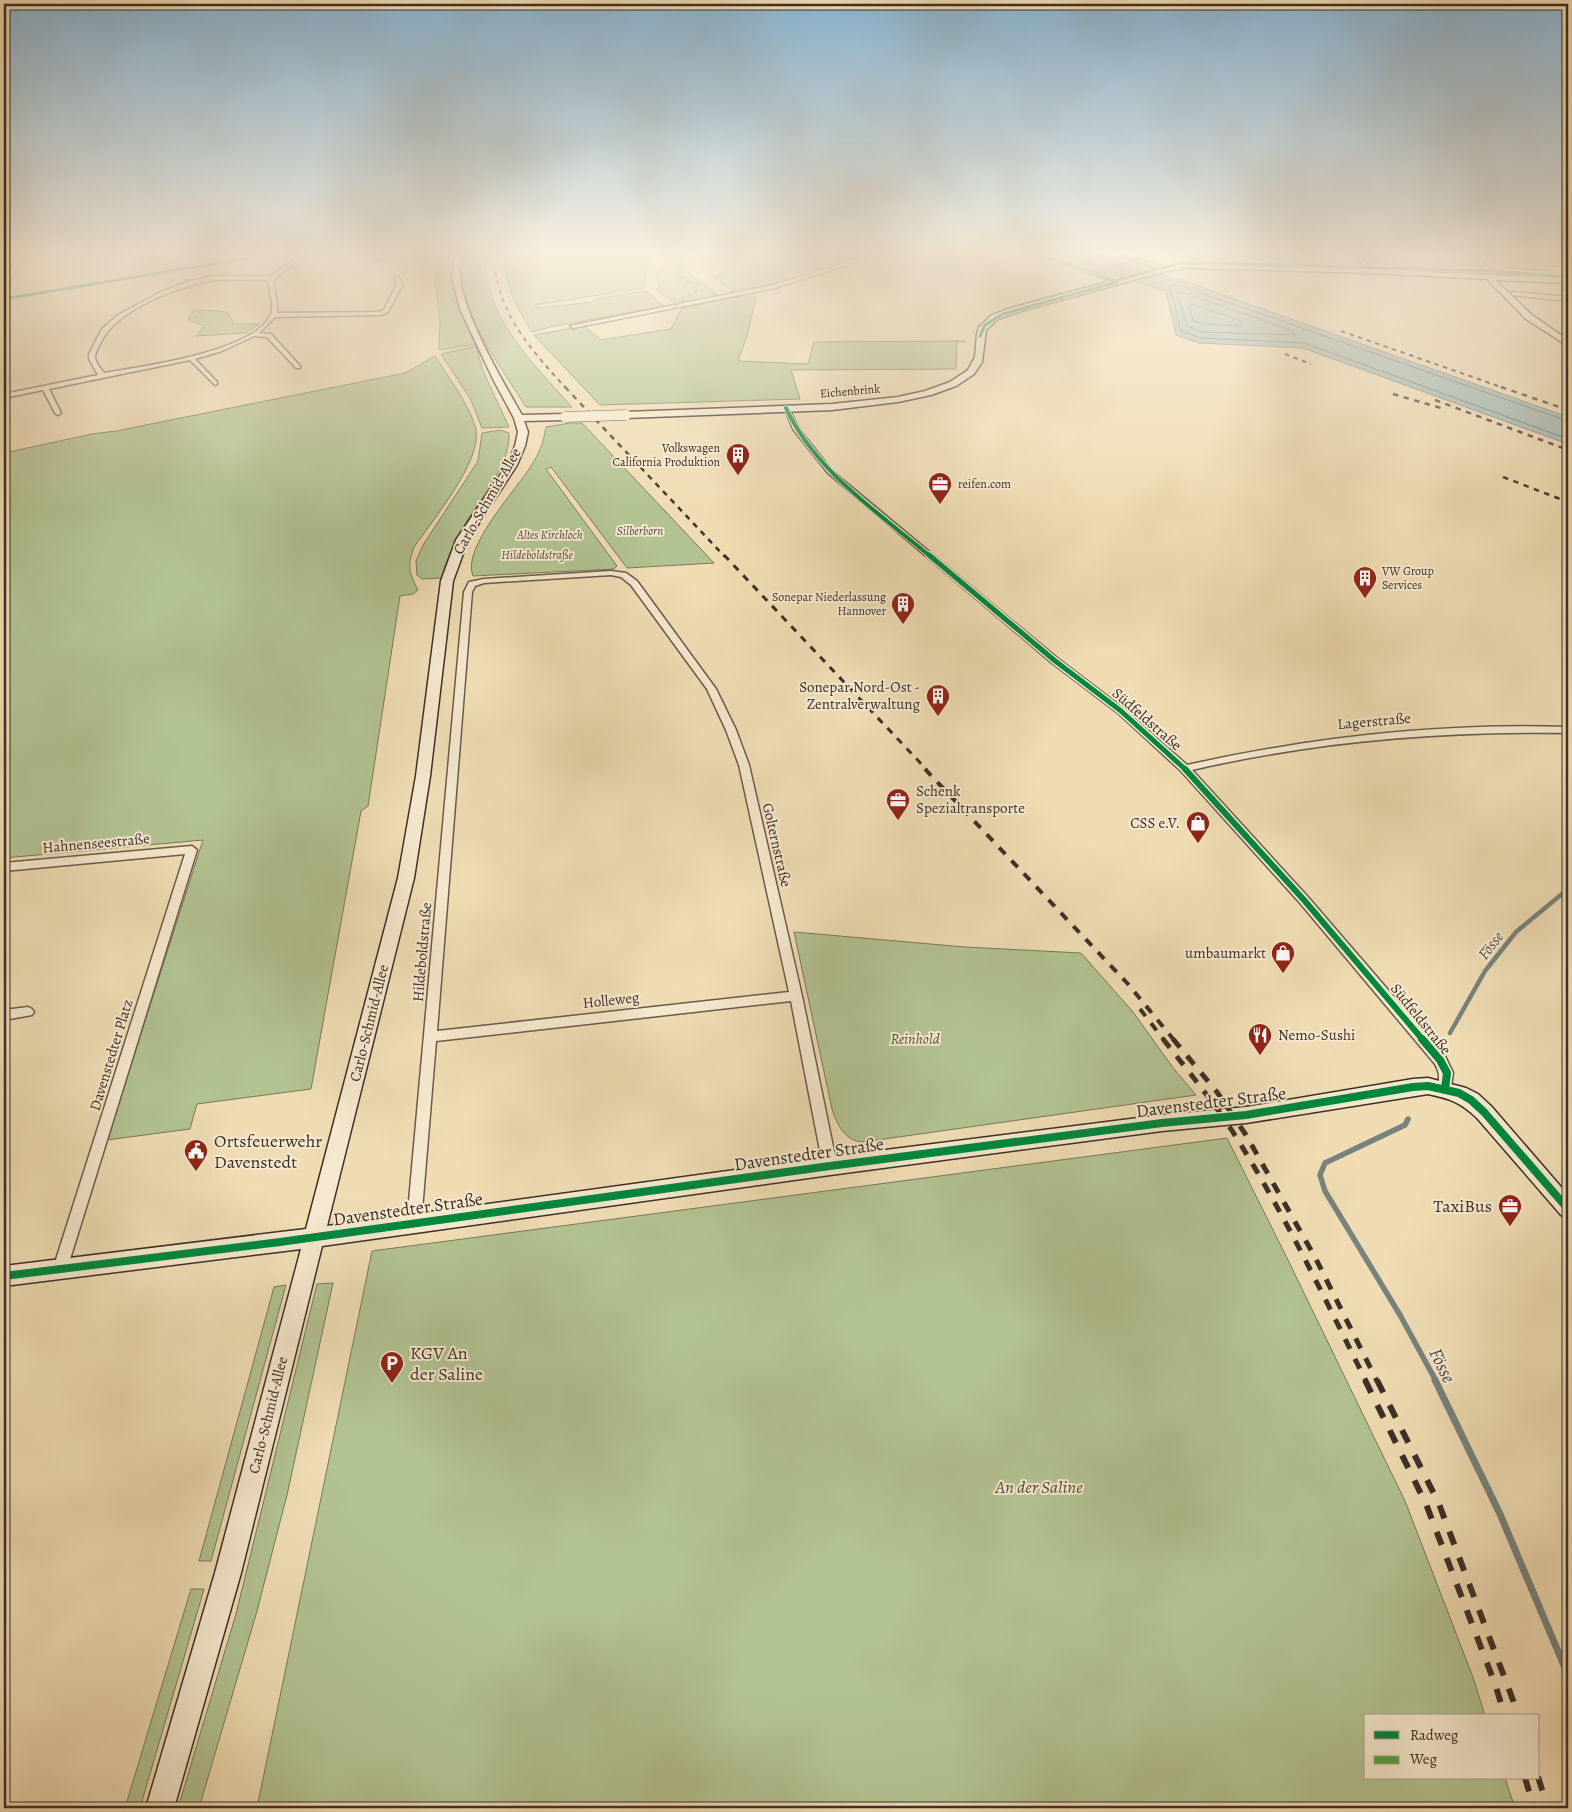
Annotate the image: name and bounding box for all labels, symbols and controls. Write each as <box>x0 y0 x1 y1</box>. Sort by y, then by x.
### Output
street label: Eichenbrink <box>819 380 881 402</box>
place label: Volkswagen California Produktion <box>613 440 720 470</box>
building icon: Volkswagen California Produktion <box>725 442 751 476</box>
street label: Carlo-Schmid-Allee <box>448 444 526 558</box>
office icon: reifen.com <box>927 471 953 505</box>
place label: reifen.com <box>958 476 1011 492</box>
park label: Silberborn <box>617 523 663 539</box>
park label: Altes Kirchloch <box>516 527 583 543</box>
park label: Hildeboldstraße <box>501 547 573 563</box>
place label: VW Group Services <box>1381 563 1434 593</box>
building icon: VW Group Services <box>1352 565 1378 599</box>
place label: Sonepar Niederlassung Hannover <box>772 589 886 619</box>
building icon: Sonepar Niederlassung Hannover <box>890 591 916 625</box>
place label: Sonepar Nord-Ost - Zentralverwaltung <box>799 677 920 714</box>
building icon: Sonepar Nord-Ost - Zentralverwaltung <box>925 683 951 717</box>
street label: Südfeldstraße <box>1108 683 1186 755</box>
street label: Lagerstraße <box>1336 708 1412 734</box>
place label: Schenk Spezialtransporte <box>916 781 1025 818</box>
office icon: Schenk Spezialtransporte <box>885 787 911 821</box>
street label: Golternstraße <box>758 801 796 889</box>
shop icon: CSS e.V. <box>1185 810 1211 844</box>
place label: CSS e.V. <box>1130 813 1180 833</box>
street label: Hahnenseestraße <box>41 828 151 858</box>
street label: Hildeboldstraße <box>408 901 436 1003</box>
water label: Fösse <box>1473 927 1509 964</box>
shop icon: umbaumarkt <box>1270 940 1296 974</box>
place label: umbaumarkt <box>1185 943 1266 963</box>
street label: Carlo-Schmid-Allee <box>345 962 393 1084</box>
street label: Südfeldstraße <box>1386 979 1456 1059</box>
street label: Holleweg <box>582 987 641 1013</box>
street label: Davenstedter Platz <box>85 997 137 1113</box>
restaurant icon: Nemo-Sushi <box>1247 1022 1273 1056</box>
place label: Nemo-Sushi <box>1278 1025 1355 1045</box>
park label: Reinhold <box>890 1029 940 1049</box>
street label: Davenstedter Straße <box>1135 1081 1287 1123</box>
place label: Ortsfeuerwehr Davenstedt <box>214 1129 322 1174</box>
street label: Davenstedter Straße <box>733 1132 885 1176</box>
public building icon: Ortsfeuerwehr Davenstedt <box>183 1138 209 1172</box>
street label: Davenstedter Straße <box>332 1187 484 1231</box>
office icon: TaxiBus <box>1497 1193 1523 1227</box>
place label: TaxiBus <box>1433 1194 1492 1218</box>
place label: KGV An der Saline <box>410 1341 483 1386</box>
water label: Fösse <box>1423 1344 1462 1387</box>
parking icon: KGV An der Saline <box>379 1350 405 1384</box>
street label: Carlo-Schmid-Allee <box>244 1354 292 1476</box>
park label: An der Saline <box>994 1475 1083 1499</box>
legend <box>1364 1714 1540 1780</box>
text: Radweg <box>1410 1725 1459 1745</box>
text: Weg <box>1409 1749 1437 1769</box>

